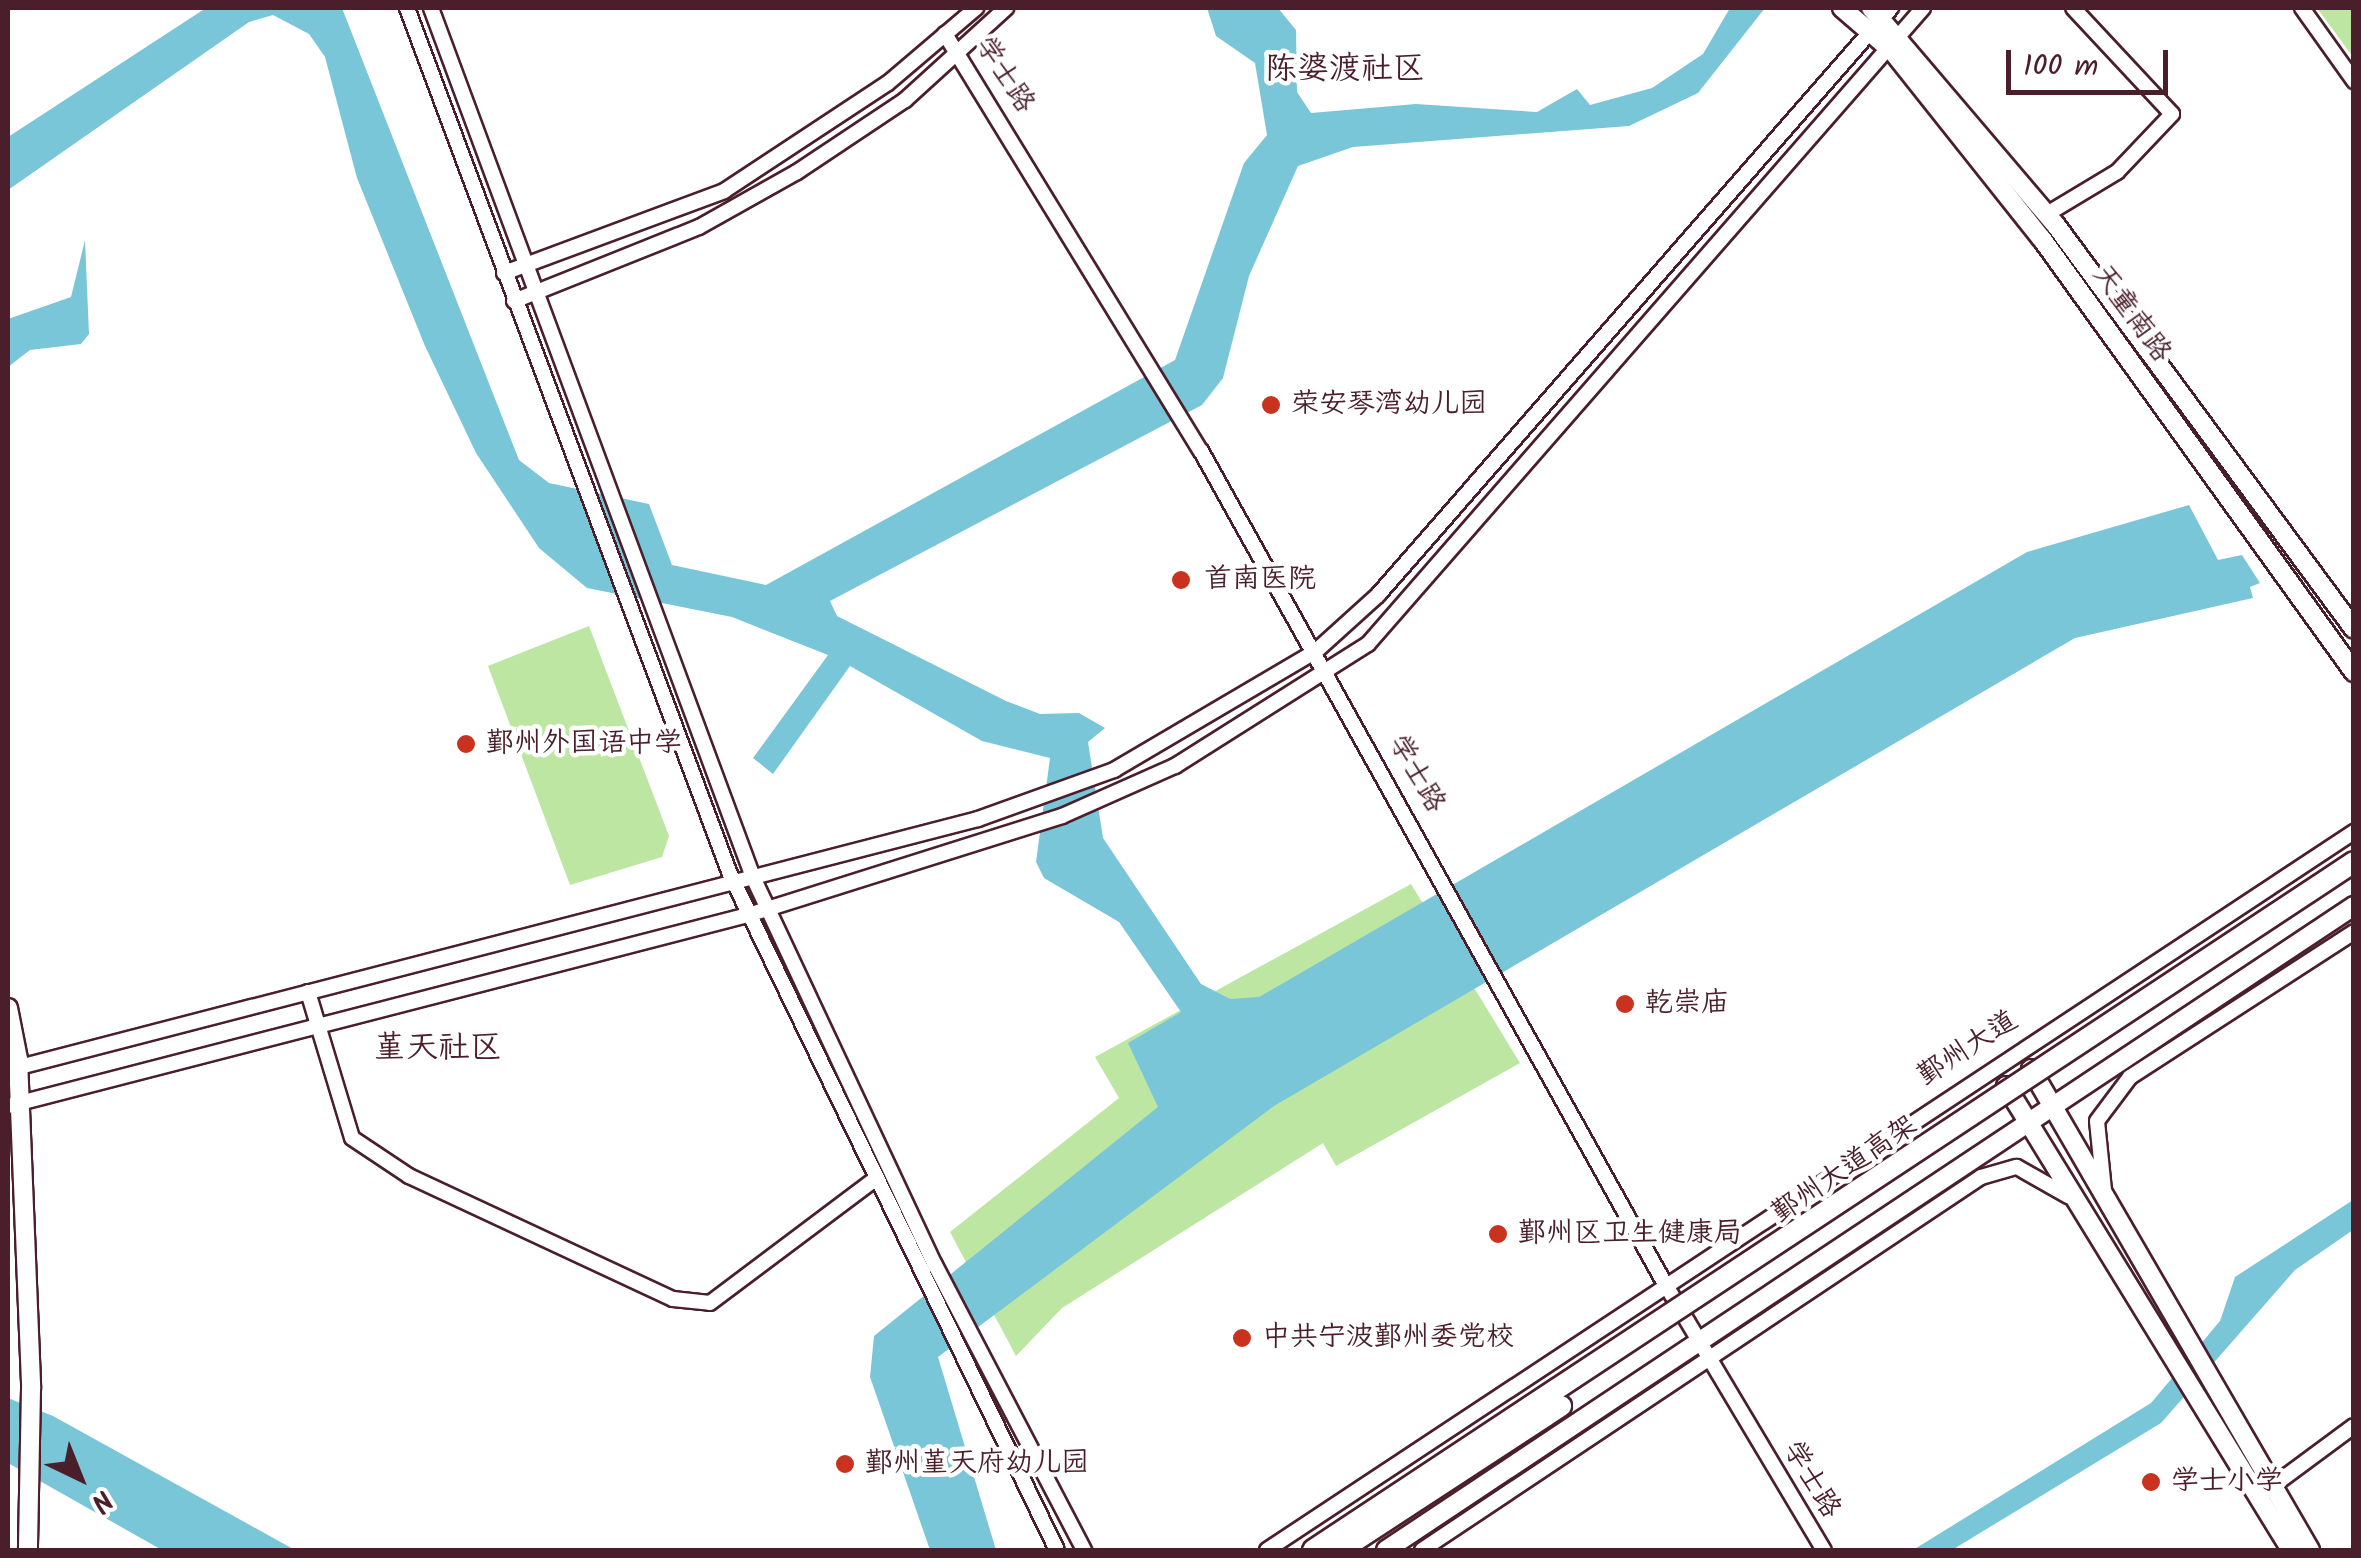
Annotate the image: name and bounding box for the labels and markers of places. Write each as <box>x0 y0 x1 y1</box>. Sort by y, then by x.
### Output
place label: 荣安琴湾幼儿园 <box>1291 388 1487 422</box>
marker: 荣安琴湾幼儿园 <box>1260 394 1282 416</box>
place label: 首南医院 <box>1204 563 1316 597</box>
marker: 首南医院 <box>1168 567 1194 593</box>
place label: 鄞州外国语中学 <box>486 727 682 761</box>
marker: 鄞州外国语中学 <box>455 733 477 755</box>
place label: 乾崇庙 <box>1645 987 1729 1021</box>
marker: 乾崇庙 <box>1614 993 1636 1015</box>
place label: 鄞州区卫生健康局 <box>1518 1217 1742 1251</box>
marker: 鄞州区卫生健康局 <box>1487 1223 1509 1245</box>
place label: 中共宁波鄞州委党校 <box>1262 1321 1514 1355</box>
marker: 中共宁波鄞州委党校 <box>1231 1327 1253 1349</box>
place label: 鄞州堇天府幼儿园 <box>865 1447 1089 1481</box>
marker: 鄞州堇天府幼儿园 <box>834 1453 856 1475</box>
place label: 学士小学 <box>2171 1465 2283 1499</box>
marker: 学士小学 <box>2140 1471 2162 1493</box>

